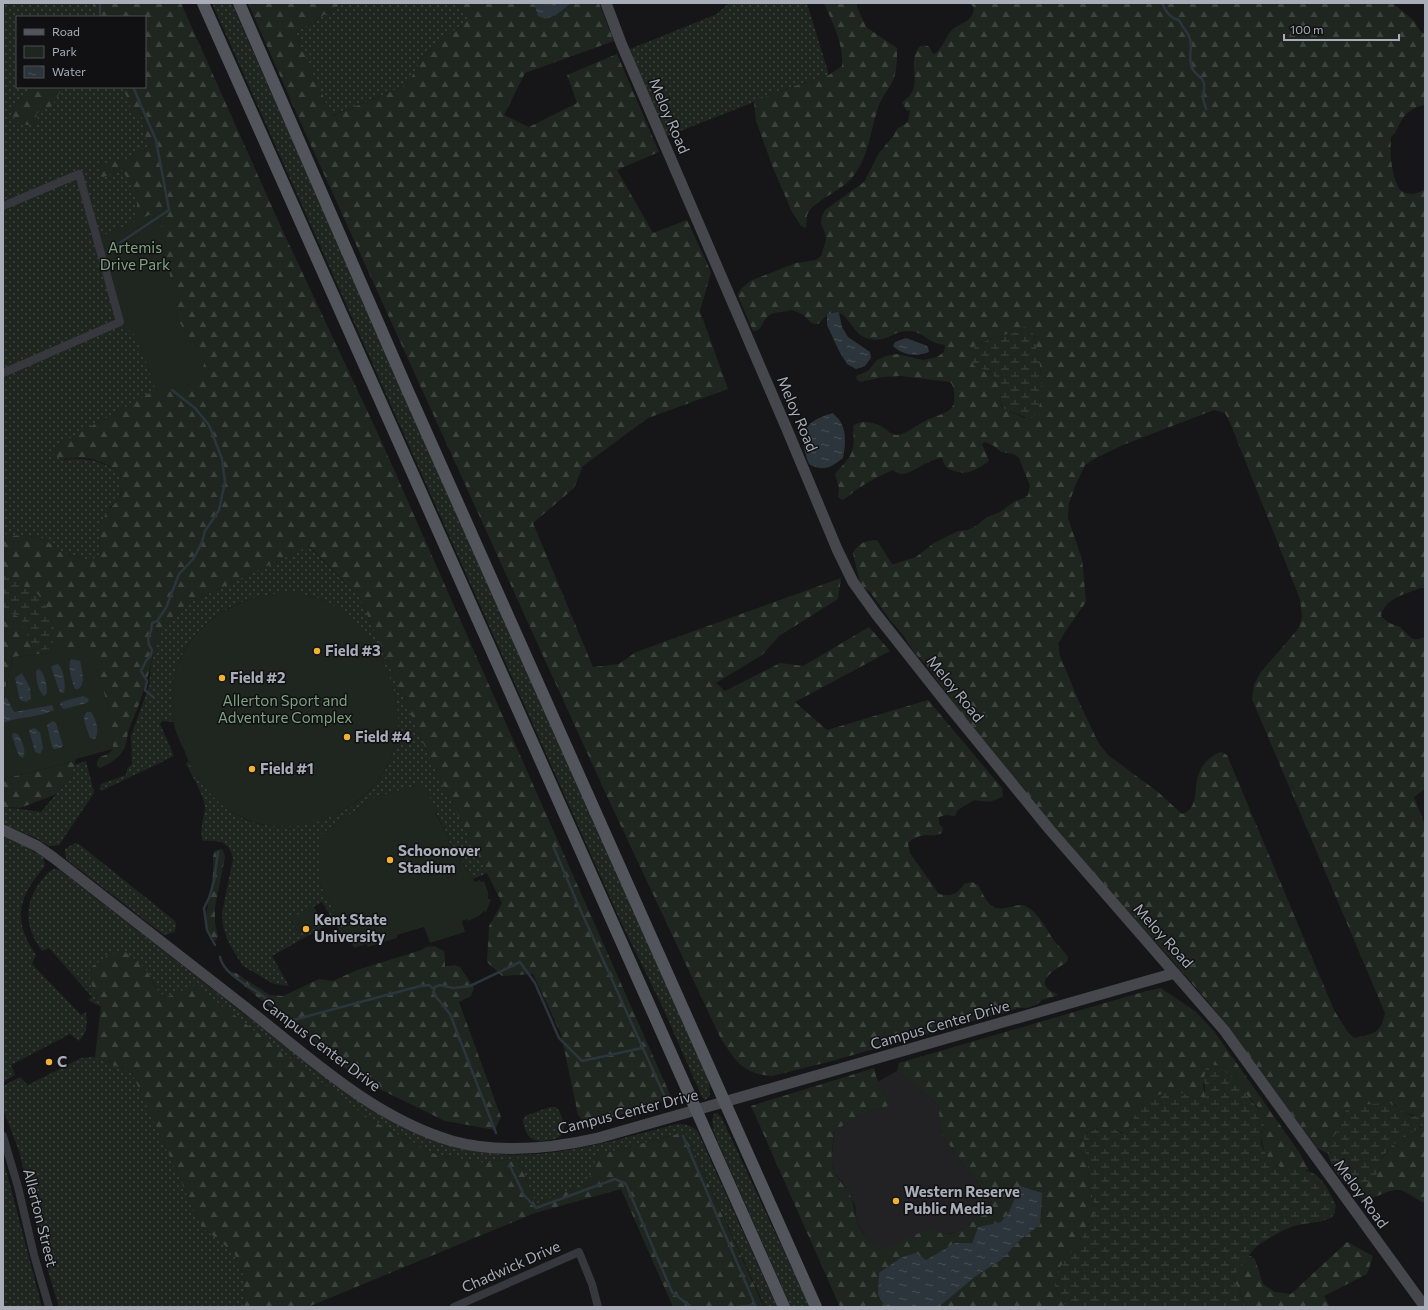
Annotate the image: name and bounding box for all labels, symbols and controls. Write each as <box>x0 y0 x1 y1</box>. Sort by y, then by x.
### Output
legend <box>16 16 146 88</box>
scale bar <box>1284 16 1399 42</box>
text: 100 m <box>1290 22 1324 36</box>
text: Road <box>52 24 80 38</box>
text: Park <box>52 44 78 58</box>
text: Water <box>52 64 86 78</box>
street label: Meloy Road <box>646 75 694 156</box>
park label: Artemis Drive Park <box>100 238 170 273</box>
street label: Meloy Road <box>774 373 822 454</box>
place label: Field #3 <box>325 641 381 659</box>
marker: Field #3 <box>312 646 322 656</box>
street label: Meloy Road <box>923 651 988 725</box>
place label: Field #2 <box>230 668 285 686</box>
marker: Field #2 <box>217 673 227 683</box>
park label: Allerton Sport and Adventure Complex <box>218 691 352 726</box>
place label: Field #4 <box>355 727 411 745</box>
marker: Field #4 <box>342 732 352 742</box>
place label: Field #1 <box>260 759 314 777</box>
marker: Field #1 <box>247 764 257 774</box>
place label: Schoonover Stadium <box>398 841 480 876</box>
marker: Schoonover Stadium <box>385 855 395 865</box>
street label: Meloy Road <box>1130 899 1197 971</box>
place label: Kent State University <box>314 910 387 945</box>
marker: Kent State University <box>301 924 311 934</box>
street label: Campus Center Drive <box>259 994 385 1095</box>
street label: Campus Center Drive <box>868 996 1011 1053</box>
place label: C <box>57 1052 67 1070</box>
marker: C <box>44 1057 54 1067</box>
street label: Campus Center Drive <box>556 1085 700 1137</box>
street label: Meloy Road <box>1331 1156 1393 1231</box>
street label: Allerton Street <box>20 1167 62 1269</box>
place label: Western Reserve Public Media <box>904 1182 1020 1217</box>
marker: Western Reserve Public Media <box>891 1196 901 1206</box>
street label: Chadwick Drive <box>459 1236 563 1296</box>

